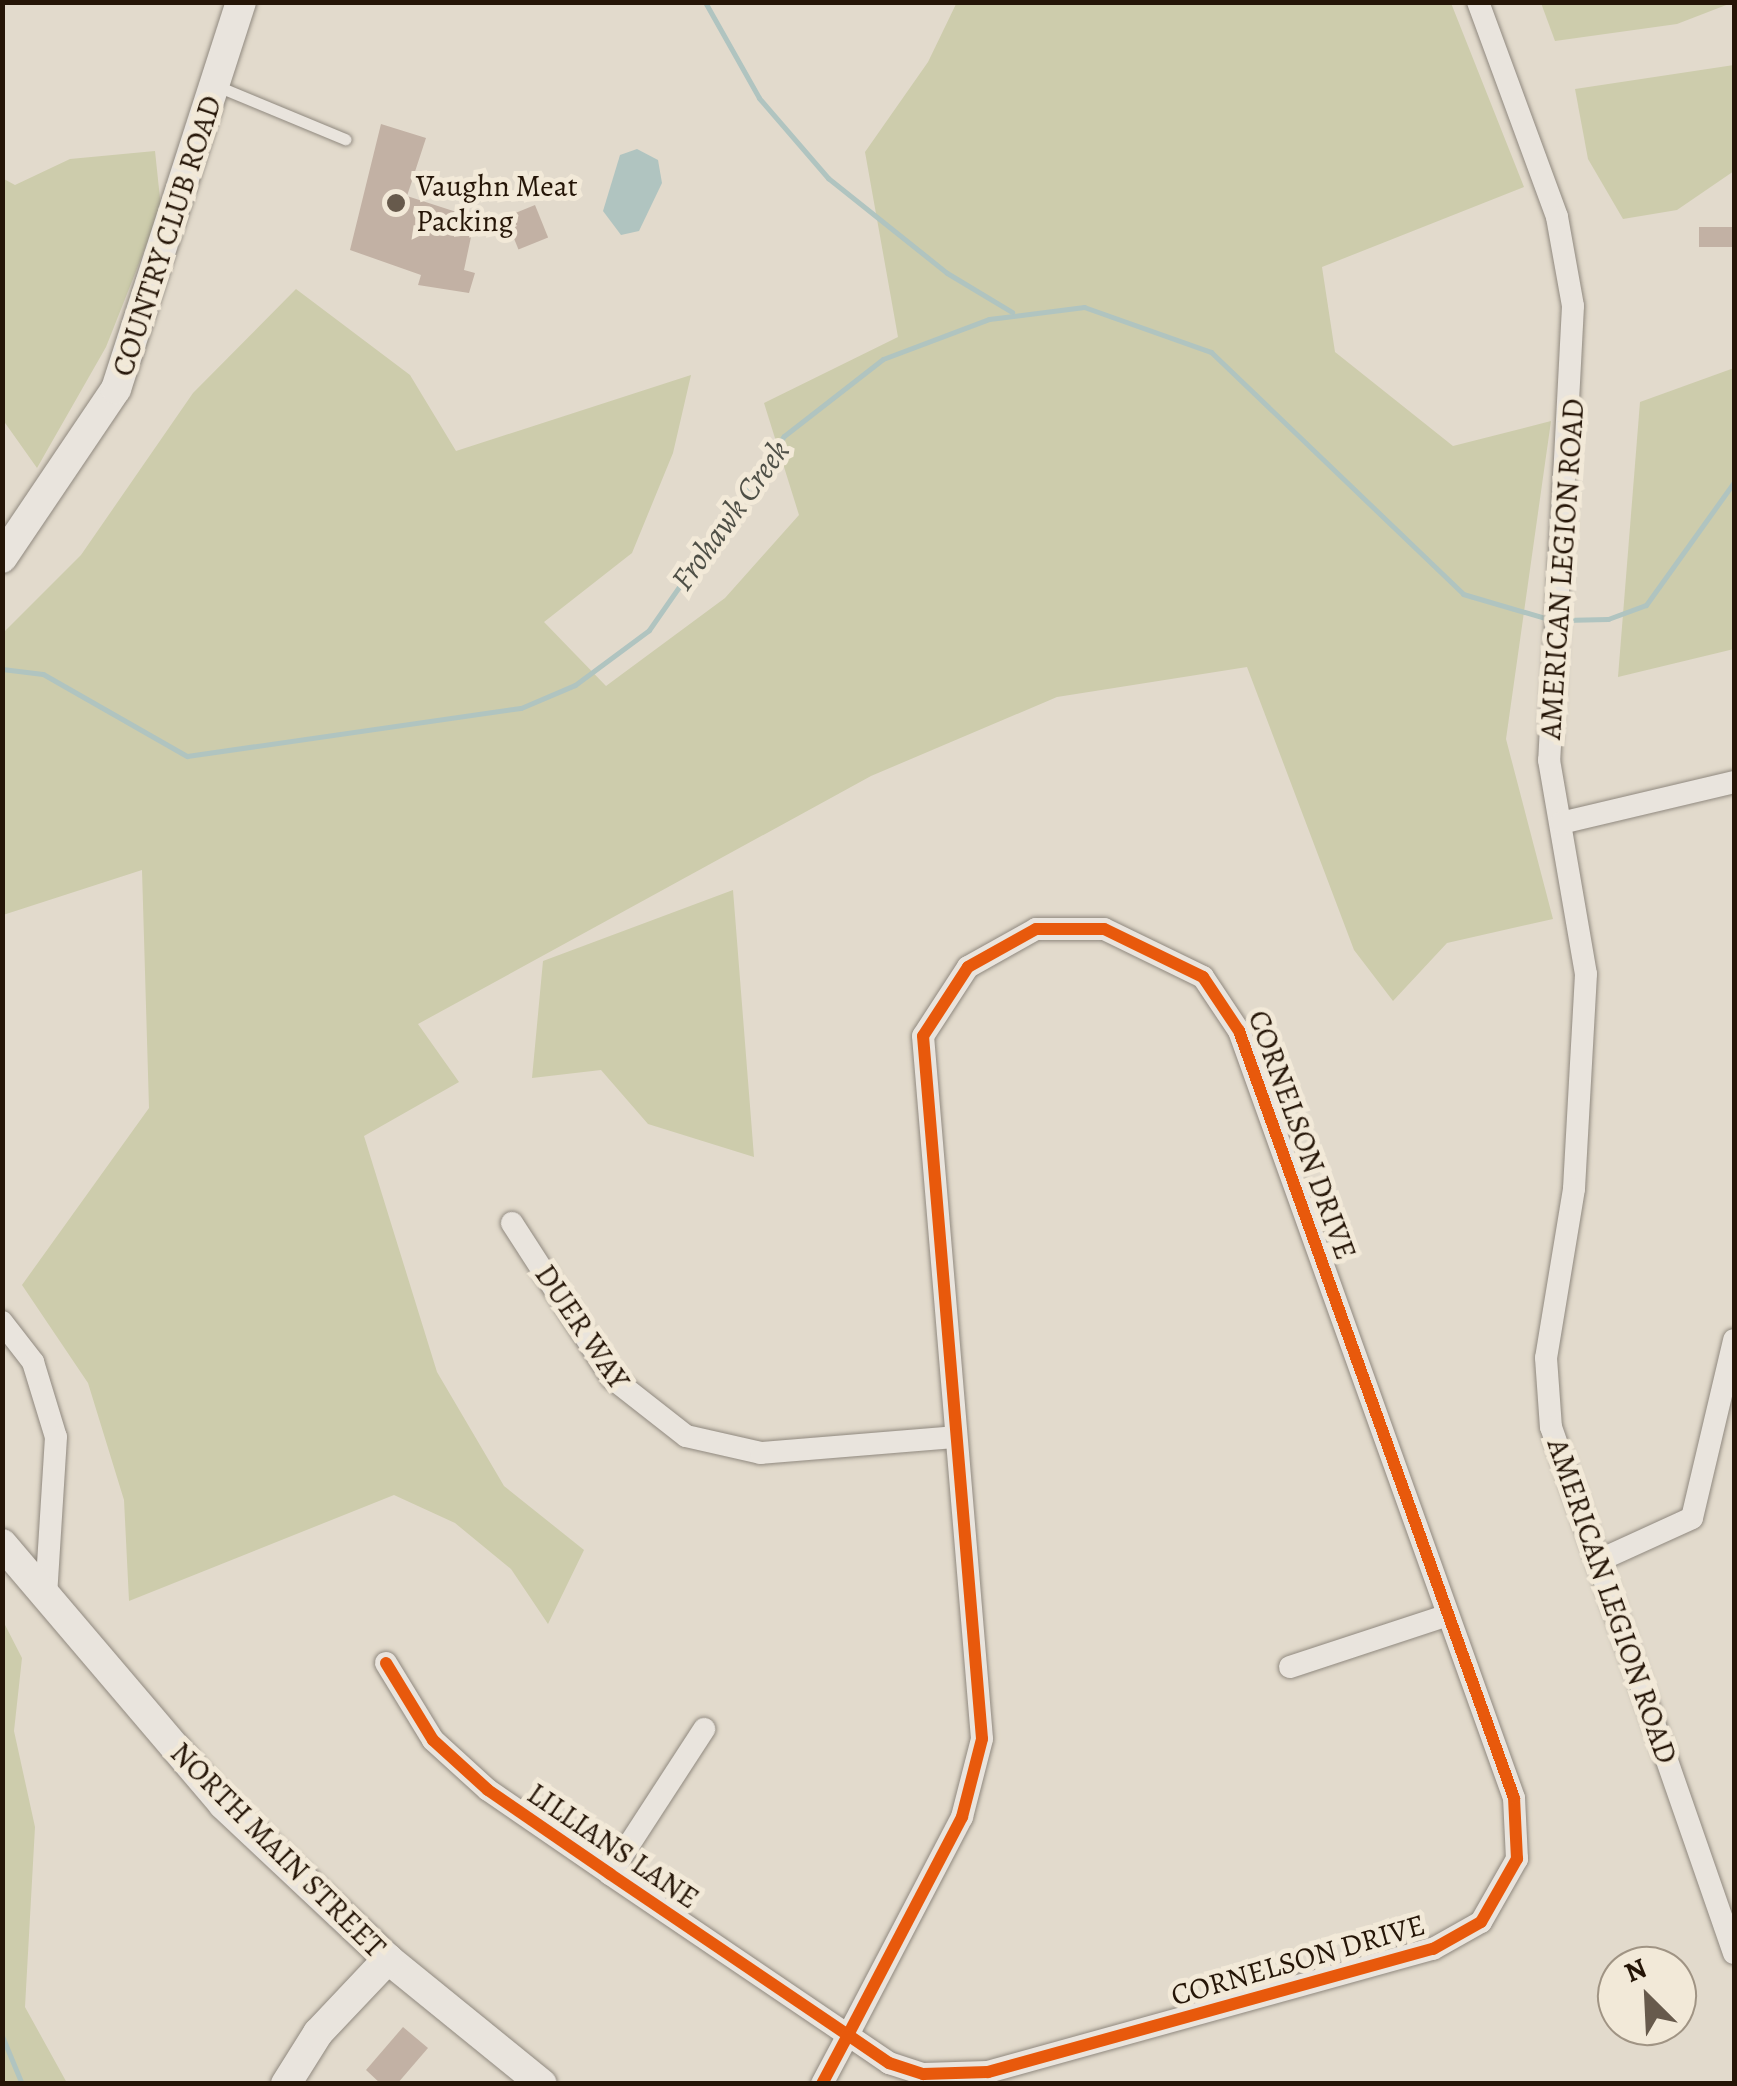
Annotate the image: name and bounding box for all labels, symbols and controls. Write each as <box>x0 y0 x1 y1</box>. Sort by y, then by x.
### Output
street label: COUNTRY CLUB ROAD <box>105 91 229 381</box>
place label: Vaughn Meat Packing <box>416 168 578 238</box>
marker: Vaughn Meat Packing <box>385 192 407 214</box>
street label: AMERICAN LEGION ROAD <box>1532 397 1592 741</box>
water label: Frohawk Creek <box>663 433 797 597</box>
street label: CORNELSON DRIVE <box>1240 1006 1364 1264</box>
street label: DUER WAY <box>527 1258 637 1396</box>
street label: AMERICAN LEGION ROAD <box>1539 1434 1685 1768</box>
street label: NORTH MAIN STREET <box>163 1735 393 1965</box>
street label: LILLIANS LANE <box>520 1775 706 1917</box>
street label: CORNELSON DRIVE <box>1167 1907 1429 2013</box>
north arrow <box>1597 1946 1697 2046</box>
text: N <box>1619 1949 1653 1992</box>

